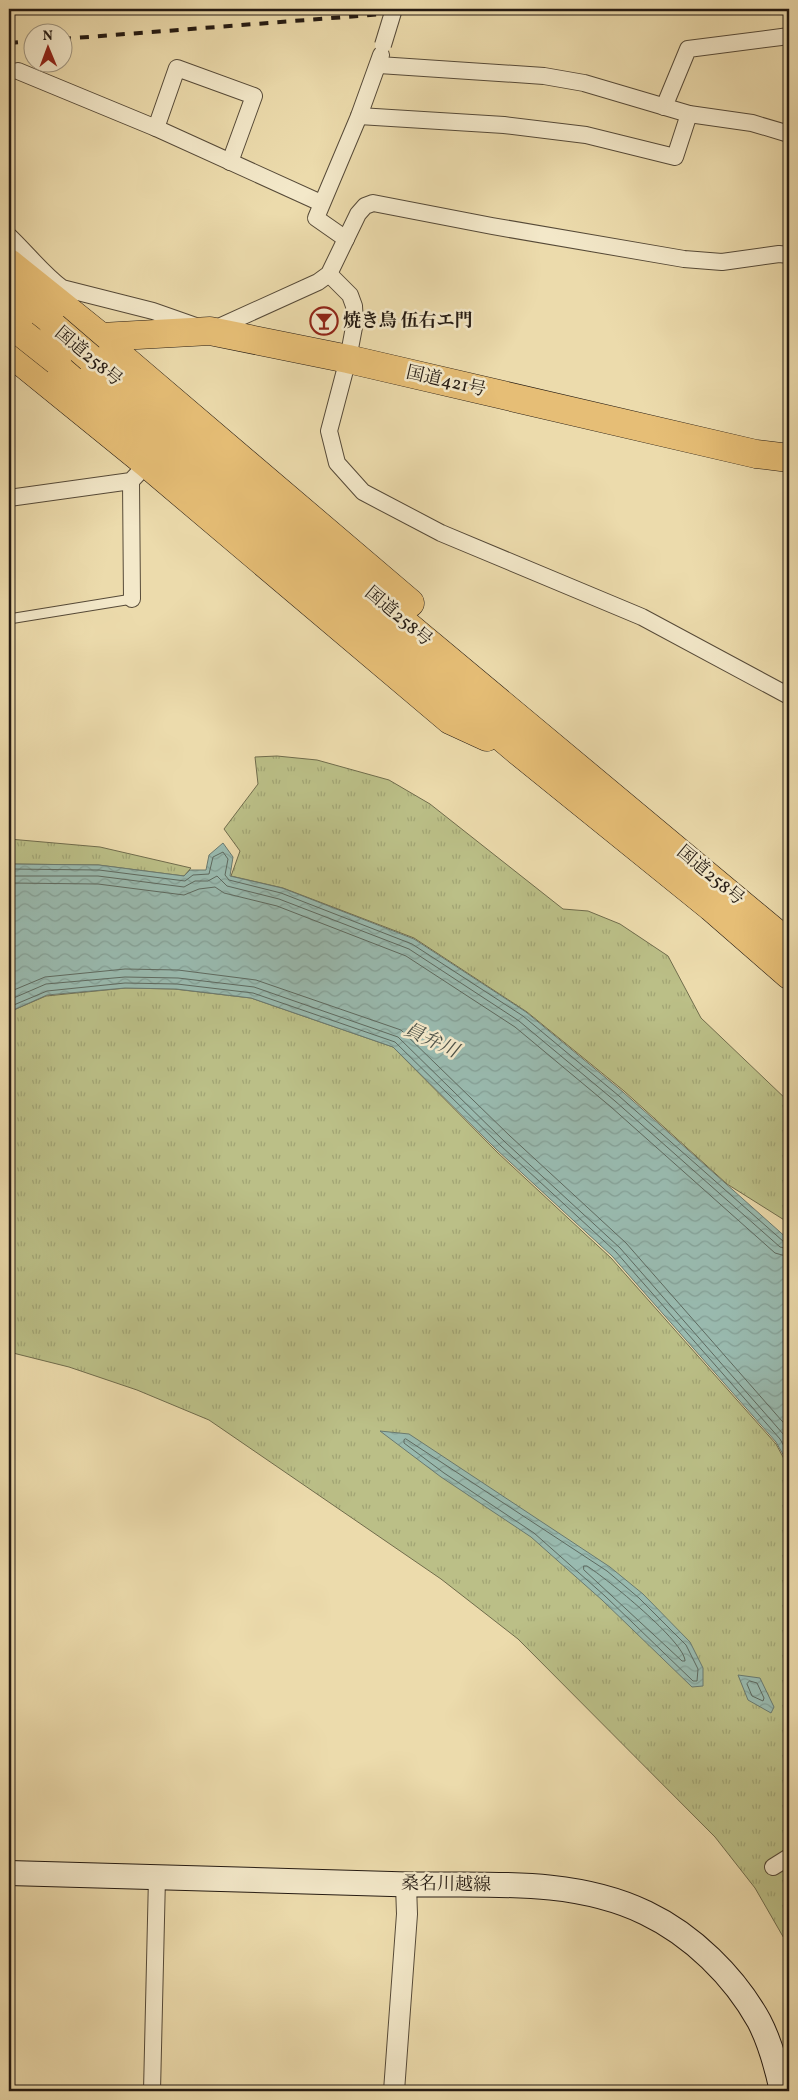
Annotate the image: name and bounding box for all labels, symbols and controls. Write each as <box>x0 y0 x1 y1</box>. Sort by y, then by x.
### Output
north arrow <box>22 22 72 72</box>
text: N <box>43 27 53 46</box>
bar icon: 焼き鳥 伍右エ門 <box>309 306 339 336</box>
place label: 焼き鳥 伍右エ門 <box>343 309 473 334</box>
street label: 国道258号 <box>49 321 127 393</box>
street label: 国道421号 <box>404 361 488 403</box>
street label: 国道258号 <box>359 581 437 653</box>
street label: 国道258号 <box>671 840 749 912</box>
water label: 員弁川 <box>400 1017 464 1066</box>
street label: 桑名川越線 <box>401 1872 491 1898</box>

